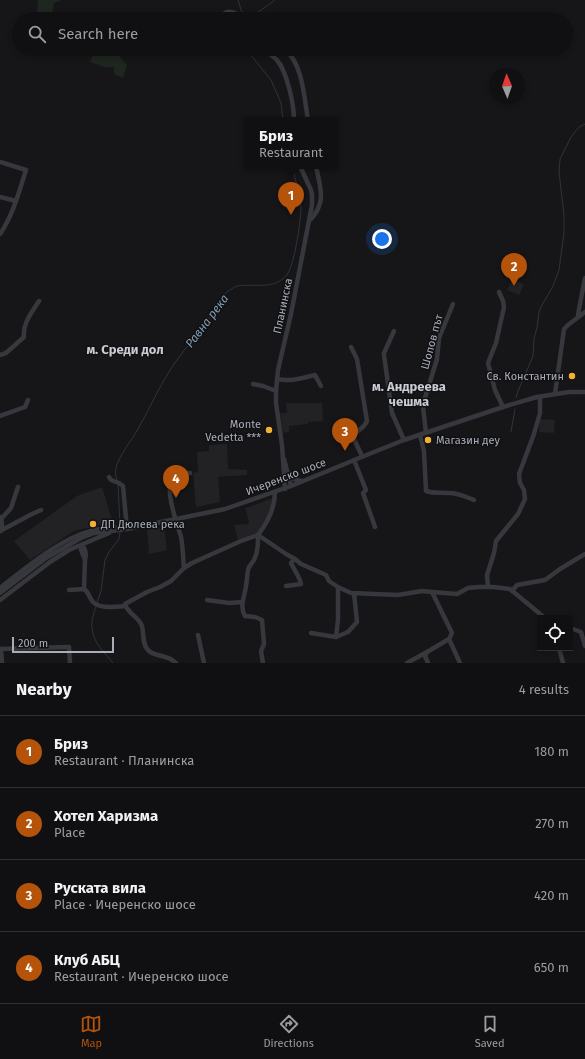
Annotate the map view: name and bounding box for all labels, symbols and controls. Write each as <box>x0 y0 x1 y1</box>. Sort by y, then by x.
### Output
search box <box>12 12 573 56</box>
icon: search <box>26 23 48 45</box>
text: Search here <box>58 25 138 43</box>
north arrow <box>489 68 525 104</box>
popup <box>244 117 338 169</box>
text: Бриз <box>259 127 293 145</box>
text: Restaurant <box>259 145 323 160</box>
pin: 1 <box>278 182 304 215</box>
your location <box>372 229 392 249</box>
pin: 2 <box>501 253 527 286</box>
street label: Планинска <box>271 277 295 335</box>
water label: Равна река <box>182 291 232 350</box>
street label: Шопов път <box>418 313 446 371</box>
district label: м. Среди дол <box>86 342 164 357</box>
place label: Св. Константин <box>487 370 564 383</box>
marker: Св. Константин <box>567 371 577 381</box>
district label: м. Андреева чешма <box>372 379 446 409</box>
place label: Monte Vedetta *** <box>205 418 261 444</box>
pin: 3 <box>332 418 358 451</box>
marker: Monte Vedetta *** <box>264 425 274 435</box>
place label: Магазин деу <box>436 434 500 447</box>
marker: Магазин деу <box>423 435 433 445</box>
street label: Ичеренско шосе <box>244 456 328 498</box>
pin: 4 <box>163 465 189 498</box>
place label: ДП Дюлева река <box>100 518 185 531</box>
marker: ДП Дюлева река <box>88 519 98 529</box>
map controls <box>537 615 573 651</box>
button: locate <box>537 615 573 651</box>
scale bar <box>12 635 114 654</box>
text: 200 m <box>18 637 48 650</box>
text: Nearby <box>16 679 71 700</box>
text: 4 results <box>519 682 569 697</box>
text: Бриз <box>54 735 88 753</box>
text: 1 <box>26 744 32 759</box>
text: 180 m <box>534 744 569 759</box>
text: Restaurant · Планинска <box>54 753 194 768</box>
text: Хотел Харизма <box>54 807 158 825</box>
text: 2 <box>26 816 32 831</box>
text: 270 m <box>535 816 569 831</box>
text: Place <box>54 825 85 840</box>
text: Руската вила <box>54 879 146 897</box>
text: 3 <box>26 888 32 903</box>
text: 420 m <box>534 888 569 903</box>
text: Place · Ичеренско шосе <box>54 897 196 912</box>
text: Клуб АБЦ <box>54 951 120 969</box>
text: 4 <box>25 960 33 975</box>
text: 650 m <box>534 960 569 975</box>
text: Restaurant · Ичеренско шосе <box>54 969 229 984</box>
tab: Map <box>80 1013 102 1050</box>
tab: Directions <box>263 1013 314 1050</box>
tab: Saved <box>475 1013 505 1050</box>

